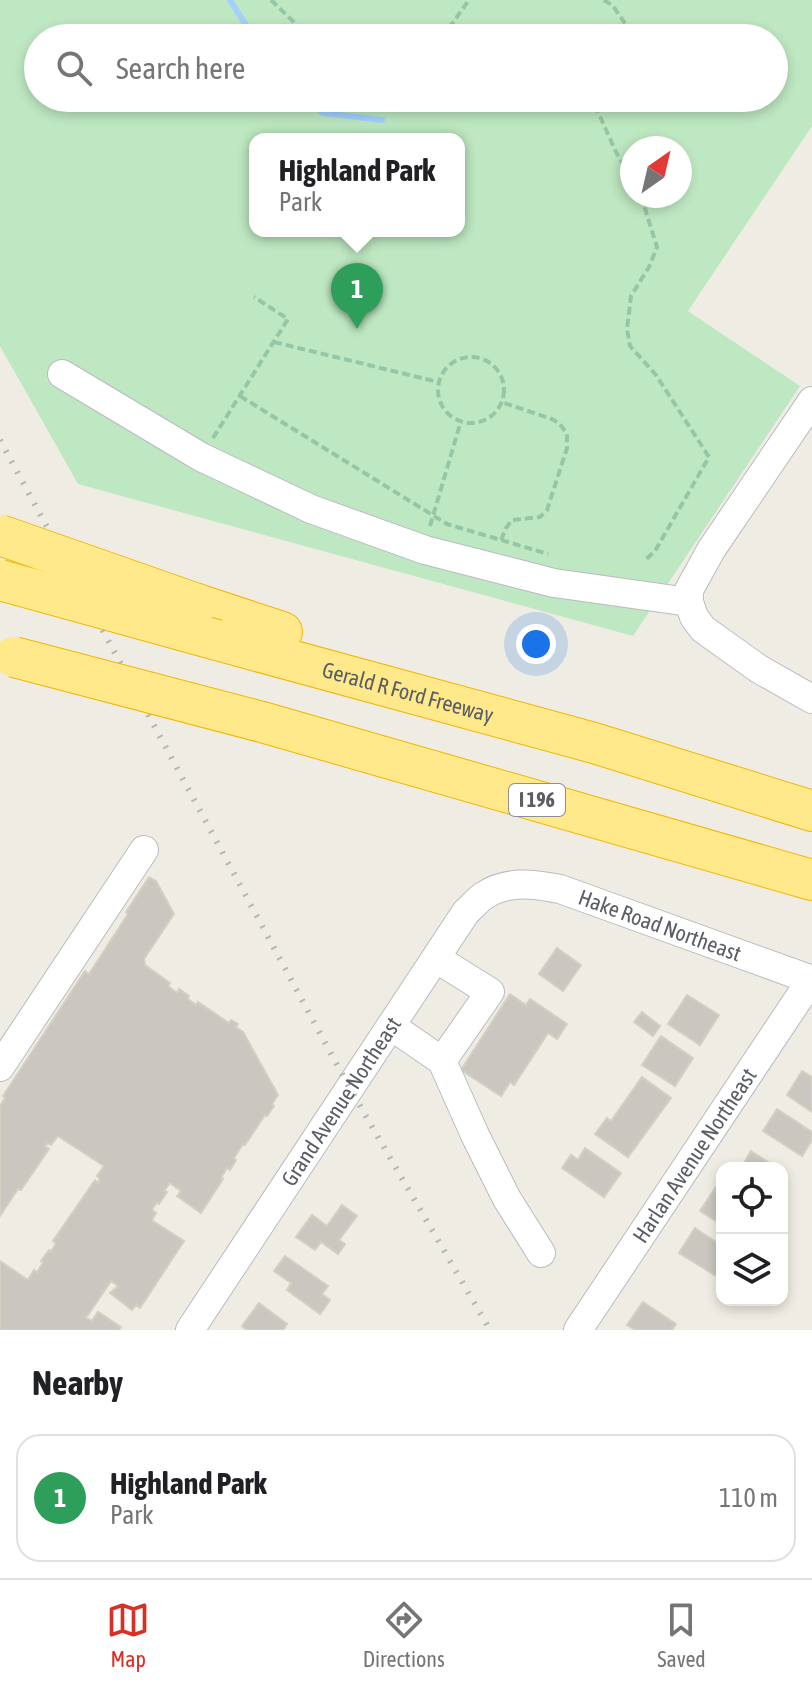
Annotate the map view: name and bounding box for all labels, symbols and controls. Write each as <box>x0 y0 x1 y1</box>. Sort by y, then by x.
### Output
search box <box>24 24 788 112</box>
icon: search <box>52 46 96 90</box>
text: Search here <box>116 51 245 85</box>
popup <box>249 133 465 237</box>
north arrow <box>620 136 692 208</box>
text: Highland Park <box>279 153 435 187</box>
text: Park <box>279 187 322 217</box>
pin: 1 <box>331 263 383 329</box>
your location <box>516 624 556 664</box>
street label: Gerald R Ford Freeway <box>319 656 497 728</box>
road number: I 196 <box>509 784 565 816</box>
street label: Hake Road Northeast <box>575 884 745 966</box>
street label: Grand Avenue Northeast <box>276 1012 406 1191</box>
street label: Harlan Avenue Northeast <box>627 1063 762 1247</box>
map controls <box>716 1162 788 1306</box>
button: locate <box>716 1162 788 1234</box>
button: layers <box>716 1234 788 1306</box>
text: Nearby <box>32 1363 123 1402</box>
text: Highland Park <box>110 1466 267 1500</box>
text: 1 <box>54 1483 66 1513</box>
text: 110 m <box>719 1483 778 1513</box>
text: Park <box>110 1500 153 1530</box>
tab: Map <box>106 1598 150 1672</box>
tab: Directions <box>363 1598 445 1672</box>
tab: Saved <box>657 1598 706 1672</box>

